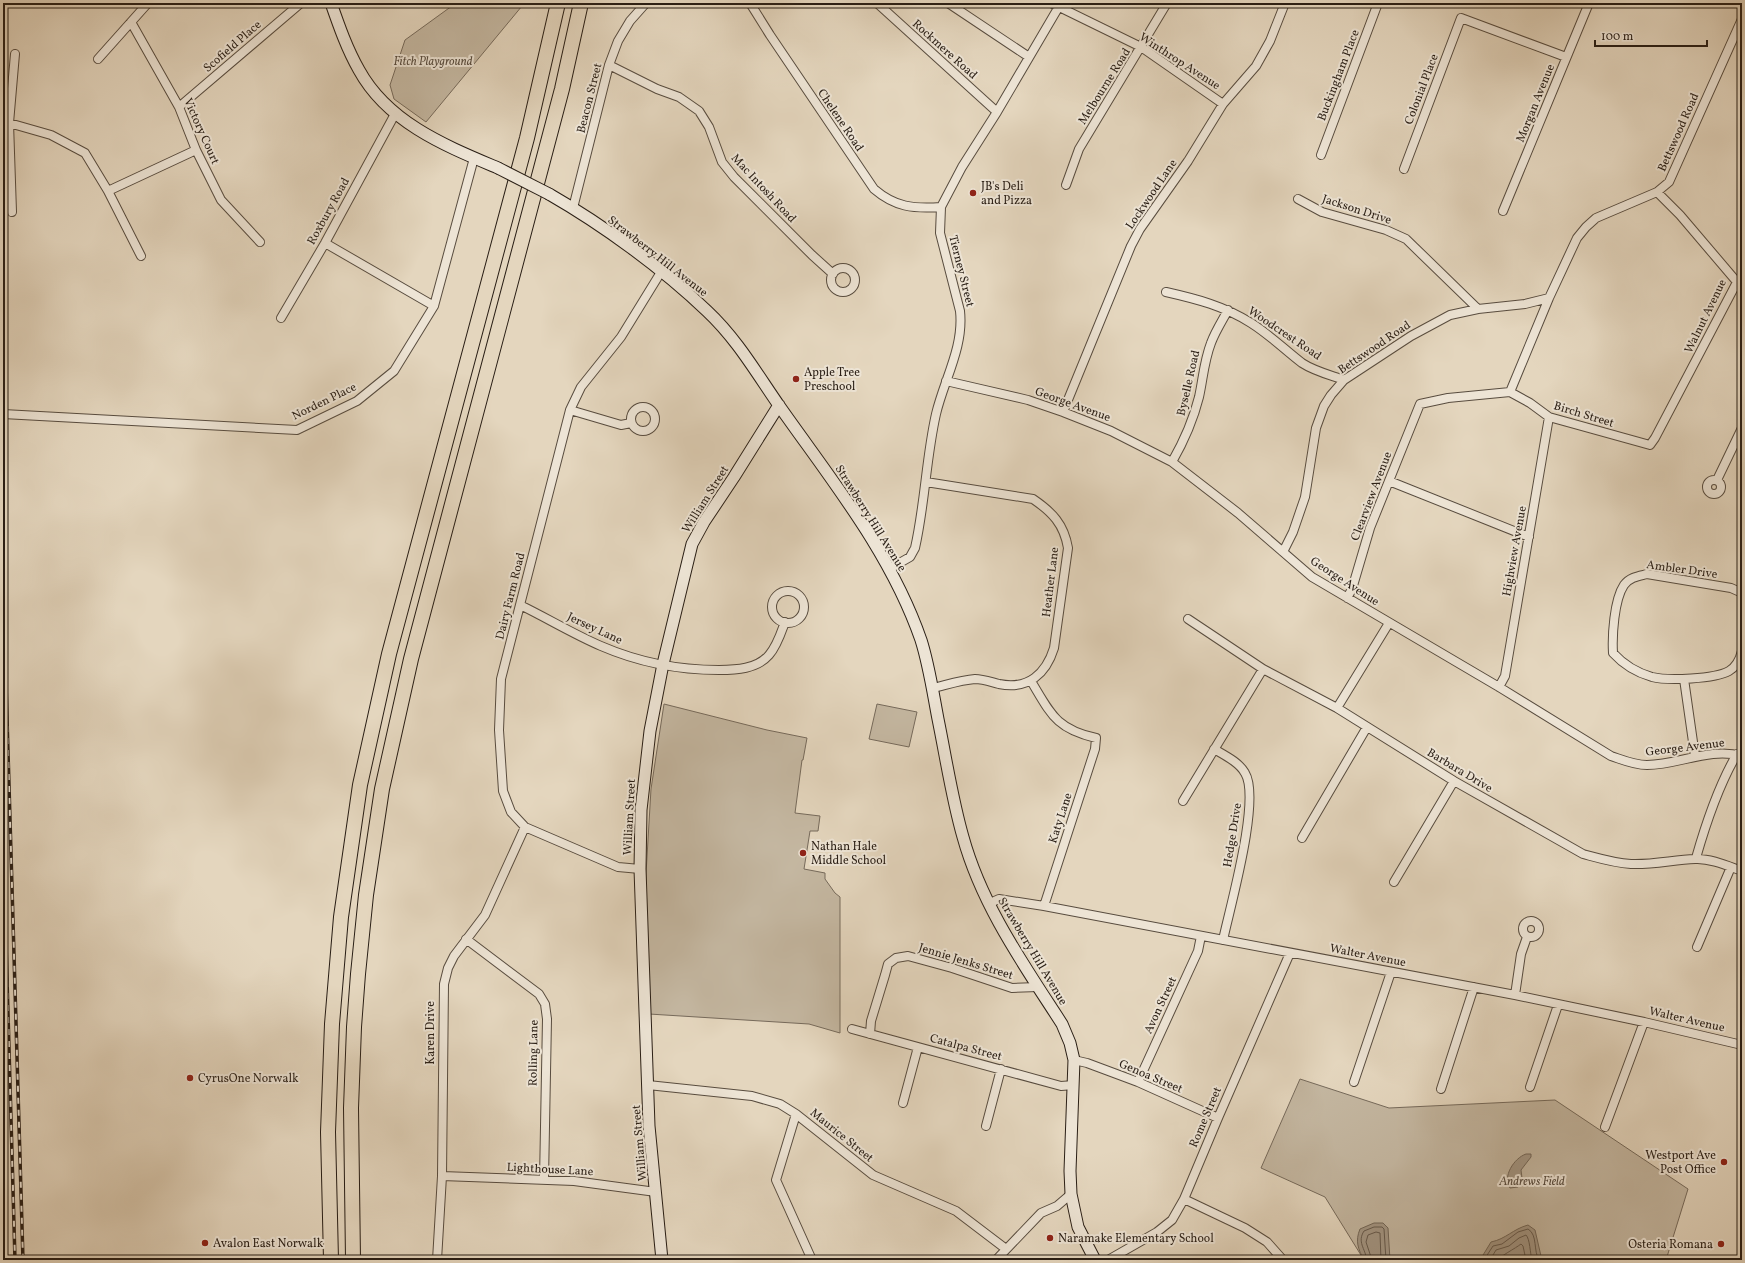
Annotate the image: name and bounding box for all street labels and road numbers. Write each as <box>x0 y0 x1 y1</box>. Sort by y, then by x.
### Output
street label: Rockmere Road <box>908 16 980 83</box>
street label: Scofield Place <box>200 17 265 76</box>
street label: Buckingham Place <box>1314 27 1364 123</box>
street label: Winthrop Avenue <box>1136 30 1223 94</box>
street label: Melbourne Road <box>1075 45 1135 128</box>
street label: Colonial Place <box>1401 51 1443 127</box>
street label: Beacon Street <box>574 61 606 135</box>
street label: Morgan Avenue <box>1513 61 1559 145</box>
street label: Chelene Road <box>813 86 867 155</box>
street label: Bettswood Road <box>1654 90 1704 174</box>
street label: Victory Court <box>179 96 223 167</box>
street label: Mac Intosh Road <box>727 151 799 227</box>
street label: Lockwood Lane <box>1122 156 1181 233</box>
street label: Roxbury Road <box>304 175 354 248</box>
street label: Jackson Drive <box>1320 191 1394 229</box>
street label: Strawberry Hill Avenue <box>604 213 711 301</box>
street label: Tierney Street <box>944 234 978 309</box>
street label: Walnut Avenue <box>1681 276 1731 356</box>
street label: Woodcrest Road <box>1245 303 1325 365</box>
street label: Bettswood Road <box>1335 317 1414 378</box>
street label: Byselle Road <box>1174 348 1204 418</box>
street label: Norden Place <box>290 379 360 424</box>
street label: George Avenue <box>1033 384 1113 426</box>
street label: Birch Street <box>1552 398 1616 432</box>
street label: Clearview Avenue <box>1348 449 1396 543</box>
street label: Strawberry Hill Avenue <box>831 462 910 575</box>
street label: William Street <box>679 463 733 536</box>
street label: Highview Avenue <box>1499 504 1531 598</box>
street label: Heather Lane <box>1039 546 1063 618</box>
street label: Dairy Farm Road <box>492 551 530 641</box>
street label: George Avenue <box>1307 554 1382 610</box>
street label: Ambler Drive <box>1645 557 1719 583</box>
street label: Jersey Lane <box>564 609 625 649</box>
street label: George Avenue <box>1645 735 1726 761</box>
street label: Barbara Drive <box>1424 745 1495 797</box>
street label: William Street <box>620 778 640 856</box>
street label: Katy Lane <box>1045 791 1077 846</box>
street label: Hedge Drive <box>1220 801 1246 869</box>
street label: Strawberry Hill Avenue <box>994 895 1071 1009</box>
street label: Jennie Jenks Street <box>917 940 1015 984</box>
street label: Walter Avenue <box>1328 941 1408 971</box>
street label: Avon Street <box>1141 974 1181 1037</box>
street label: Karen Drive <box>423 1001 439 1065</box>
street label: Walter Avenue <box>1647 1003 1726 1037</box>
street label: Rolling Lane <box>525 1019 543 1086</box>
street label: Catalpa Street <box>928 1031 1004 1065</box>
street label: Genoa Street <box>1116 1056 1185 1098</box>
street label: Rome Street <box>1186 1085 1226 1150</box>
street label: William Street <box>629 1104 651 1182</box>
street label: Maurice Street <box>806 1105 877 1166</box>
street label: Lighthouse Lane <box>506 1160 594 1180</box>

